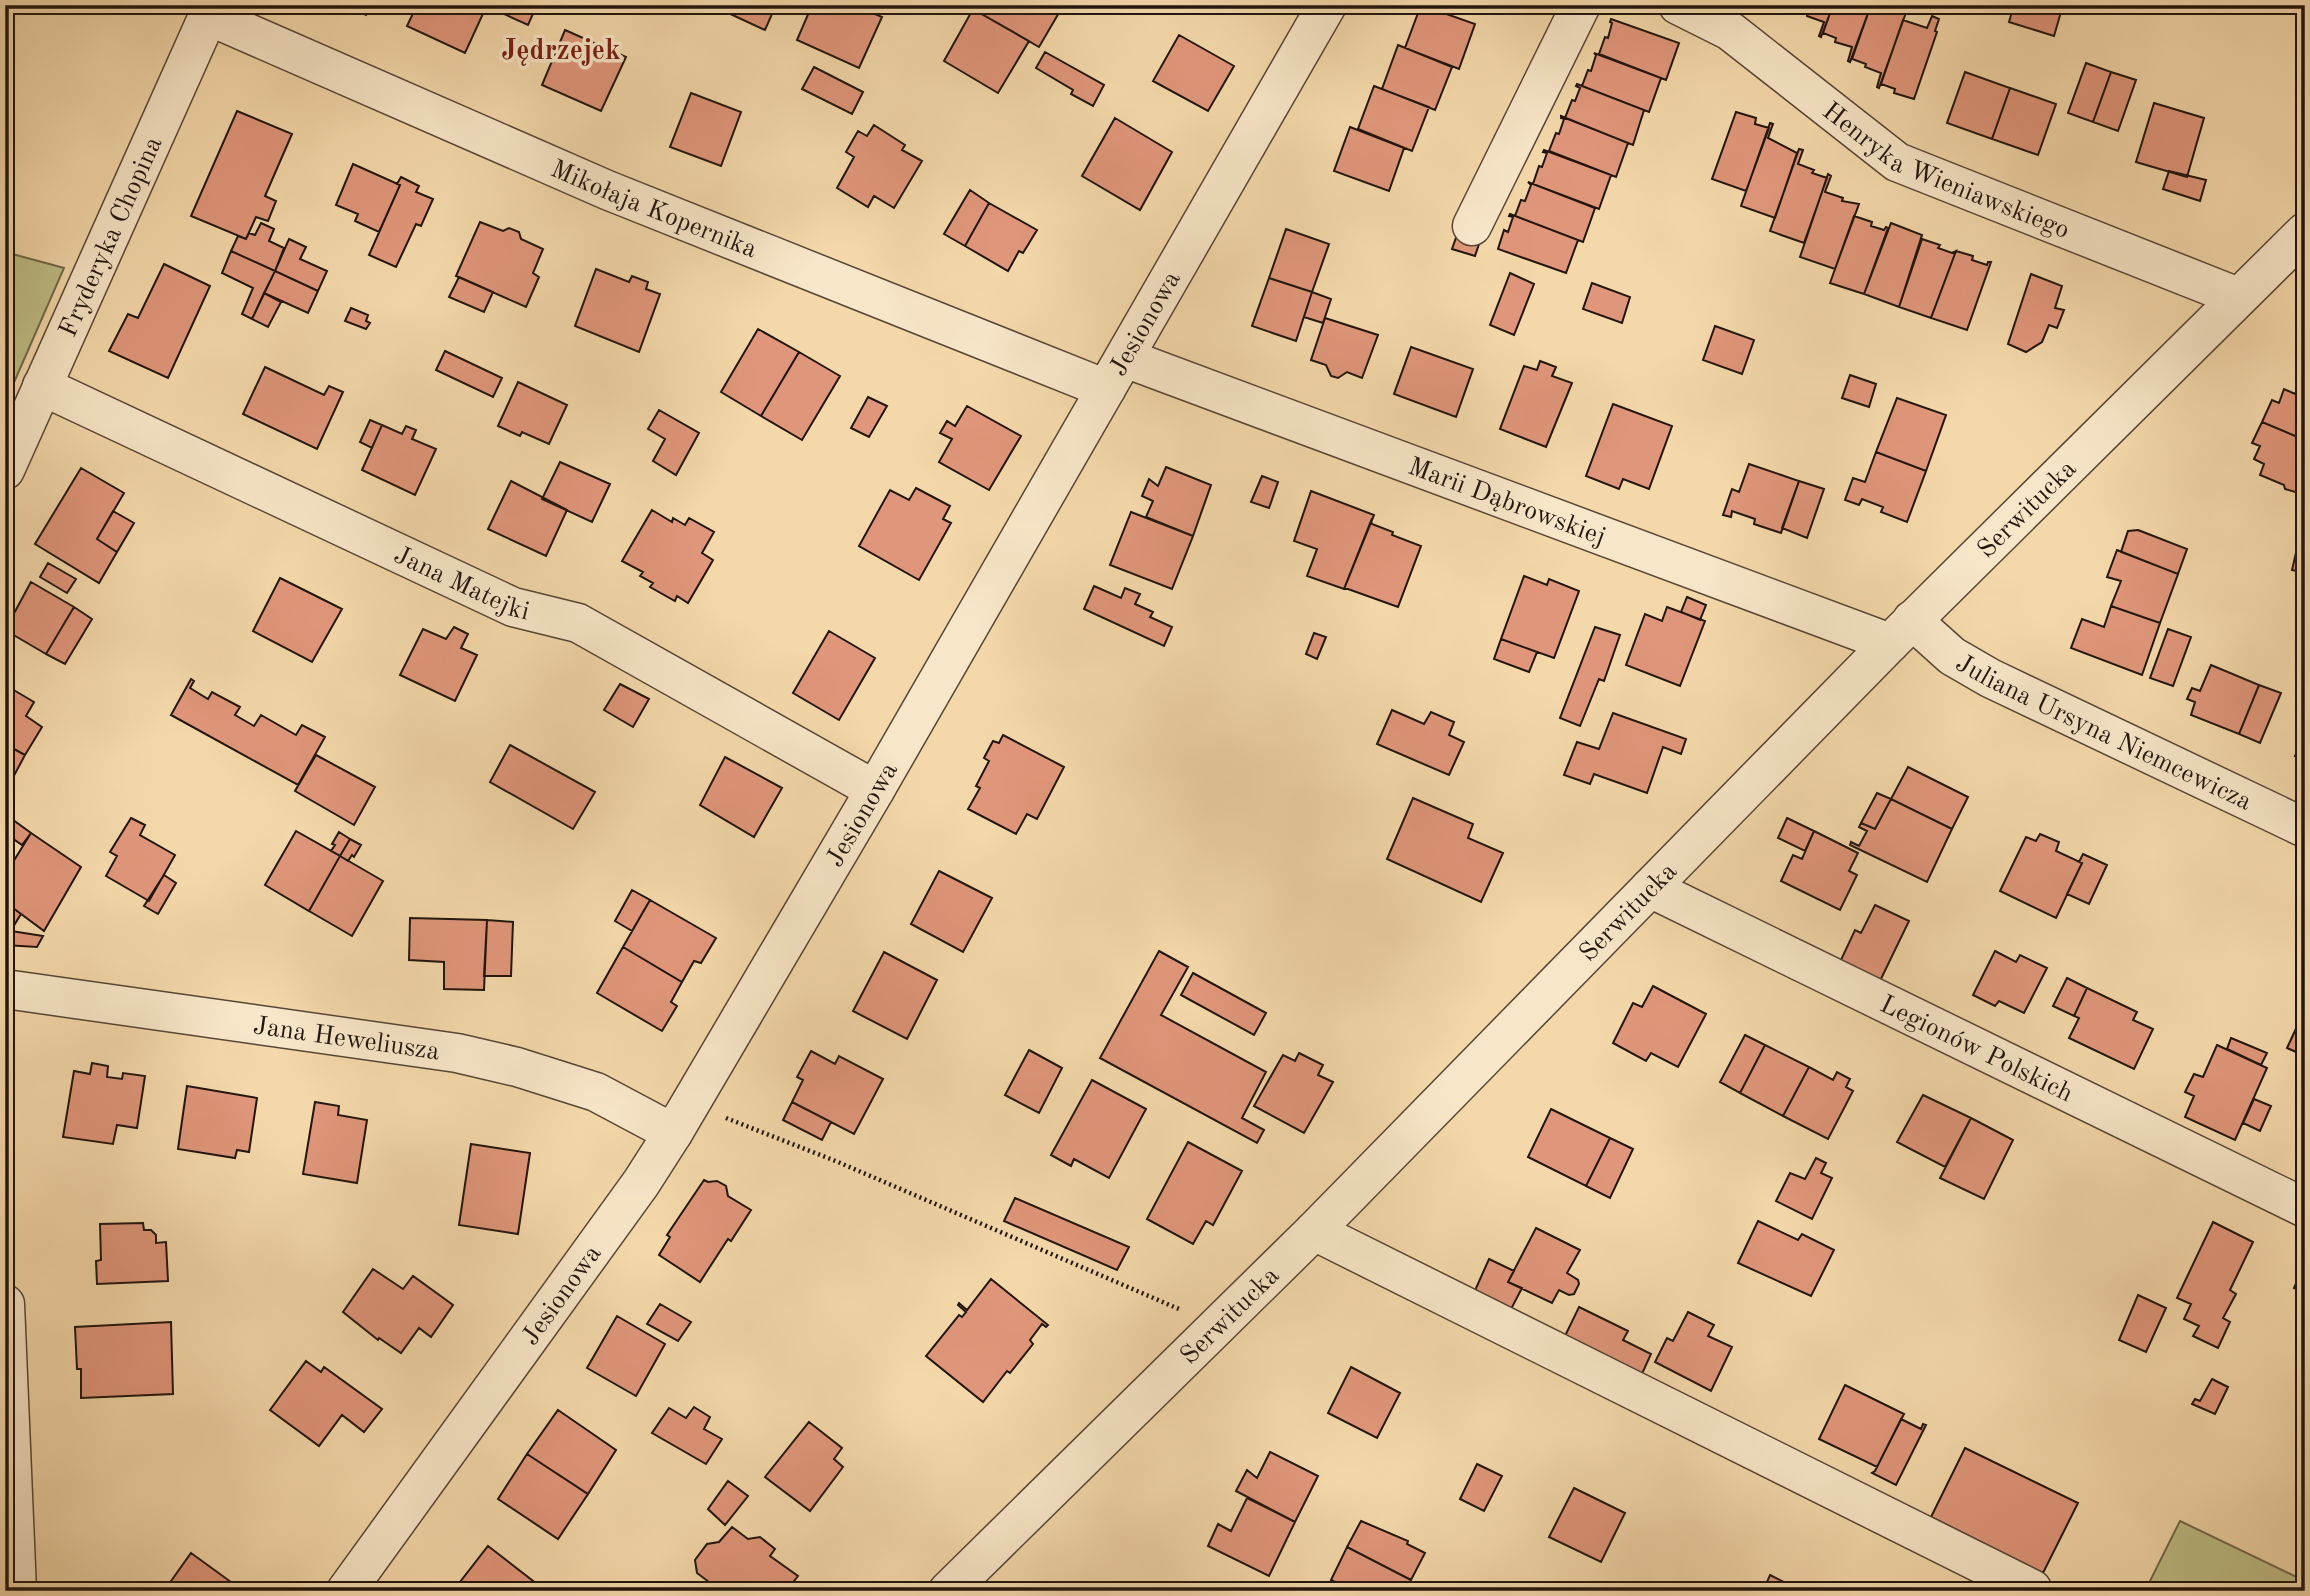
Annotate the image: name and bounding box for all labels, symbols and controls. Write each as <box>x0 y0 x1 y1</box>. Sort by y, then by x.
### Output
district label: Jędrzejek <box>501 38 621 66</box>
street label: Henryka Wieniawskiego <box>1817 98 2073 244</box>
street label: Fryderyka Chopina <box>55 133 167 341</box>
street label: Mikołaja Kopernika <box>547 156 760 263</box>
street label: Jesionowa <box>1106 267 1186 381</box>
street label: Marii Dąbrowskiej <box>1404 454 1609 551</box>
street label: Serwitucka <box>1973 456 2082 563</box>
street label: Jana Matejki <box>390 542 532 626</box>
street label: Juliana Ursyna Niemcewicza <box>1951 650 2256 816</box>
street label: Jesionowa <box>822 758 903 872</box>
street label: Serwitucka <box>1575 858 1682 967</box>
street label: Legionów Polskich <box>1876 992 2077 1108</box>
street label: Jana Heweliusza <box>251 1013 441 1065</box>
street label: Jesionowa <box>518 1241 607 1350</box>
street label: Serwitucka <box>1176 1262 1285 1370</box>

